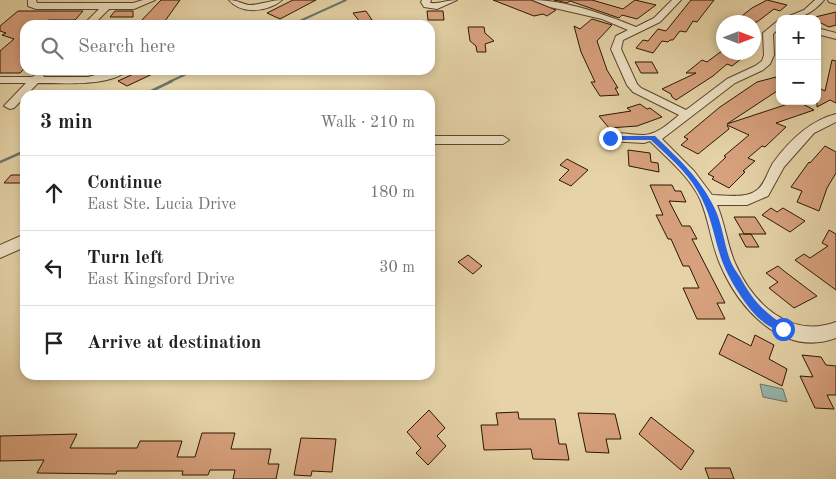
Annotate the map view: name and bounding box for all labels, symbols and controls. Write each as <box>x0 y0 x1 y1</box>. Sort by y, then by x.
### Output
north arrow <box>716 15 761 60</box>
map controls <box>776 15 821 105</box>
button: + <box>776 15 821 60</box>
search box <box>20 20 435 75</box>
icon: search <box>38 34 66 62</box>
text: Search here <box>78 38 175 57</box>
button: − <box>776 60 821 105</box>
text: 3 min <box>40 112 93 133</box>
text: Walk · 210 m <box>320 115 415 131</box>
route end <box>599 127 622 150</box>
text: Continue <box>87 174 162 193</box>
icon: ahead <box>40 179 68 207</box>
text: 180 m <box>370 185 415 201</box>
text: East Ste. Lucia Drive <box>87 197 236 213</box>
text: Turn left <box>87 249 164 268</box>
icon: left <box>40 254 68 282</box>
text: 30 m <box>379 260 415 276</box>
text: East Kingsford Drive <box>87 272 235 288</box>
route start <box>772 318 795 341</box>
icon: arrive <box>40 329 68 357</box>
text: Arrive at destination <box>87 334 261 353</box>

